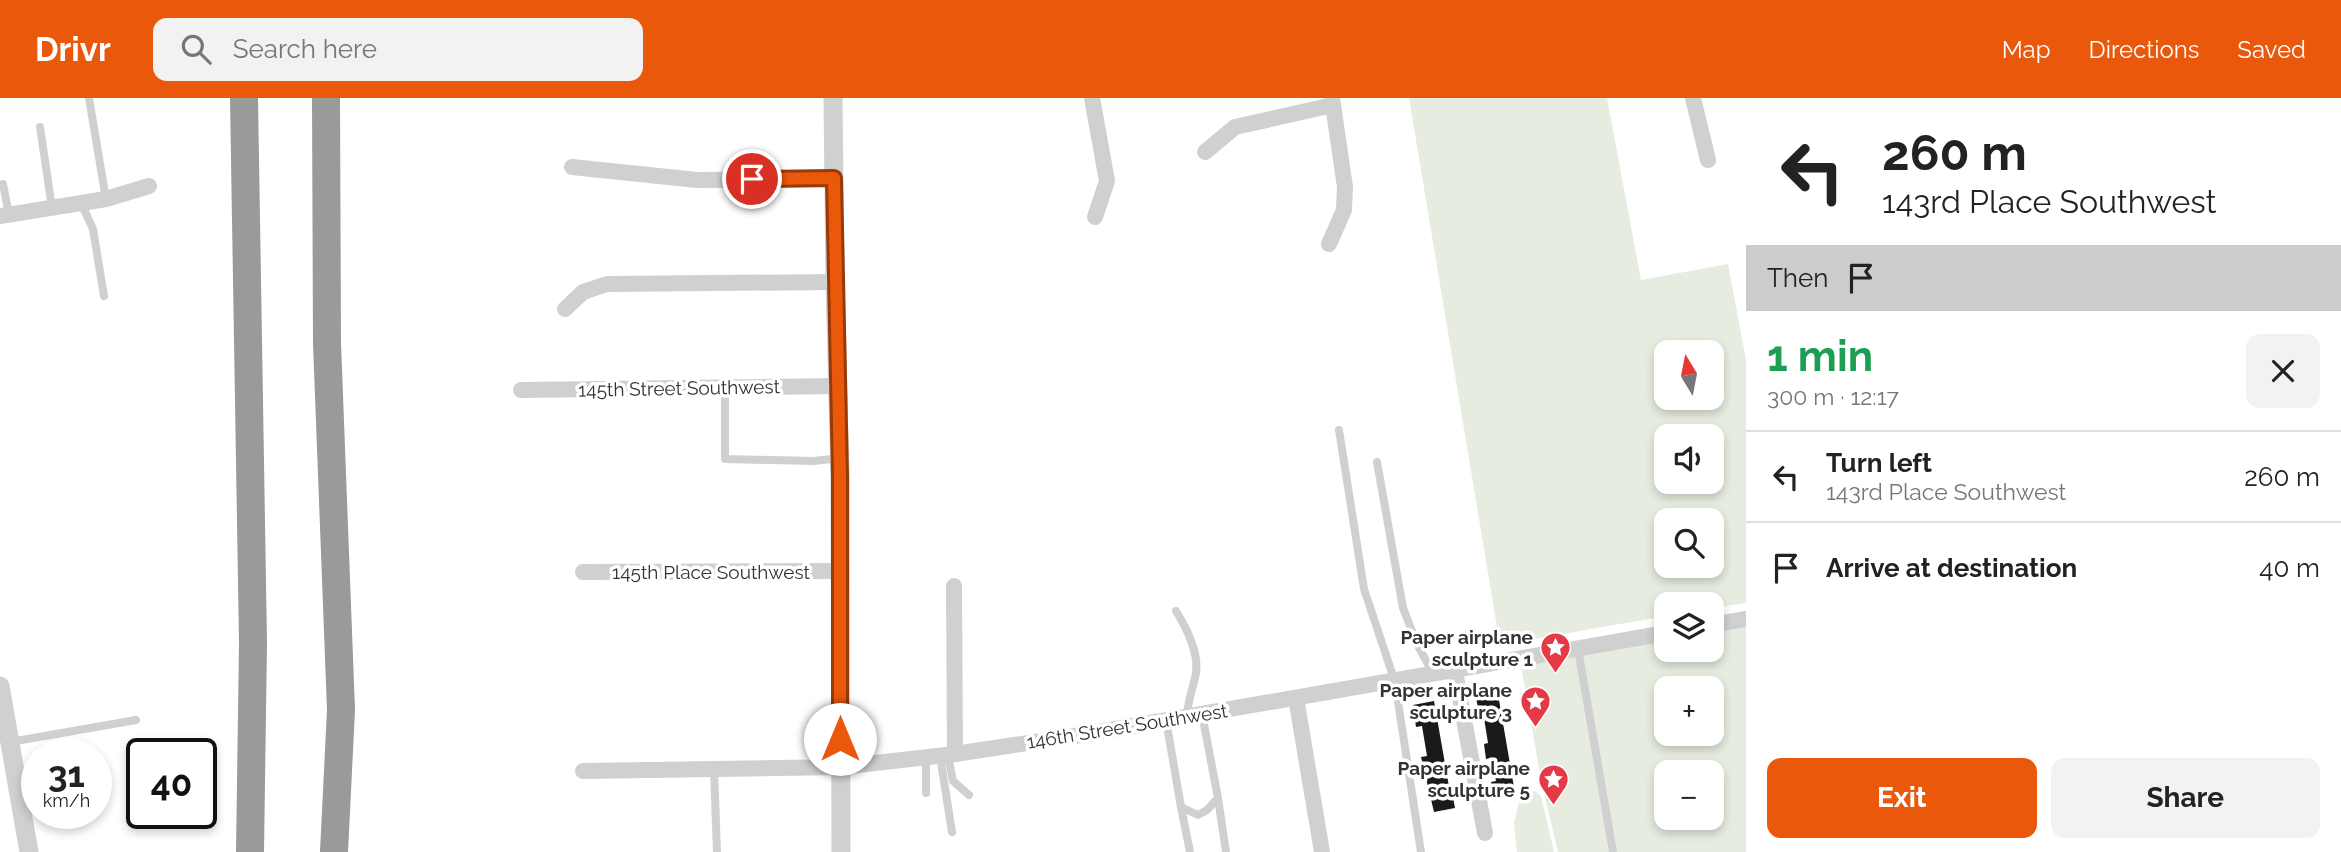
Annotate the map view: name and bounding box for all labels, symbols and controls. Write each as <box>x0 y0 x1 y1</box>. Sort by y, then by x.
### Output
search box <box>153 18 643 81</box>
text: Drivr <box>35 30 111 69</box>
icon: search <box>177 30 215 68</box>
text: Search here <box>233 34 377 64</box>
text: Map <box>2002 35 2051 64</box>
text: Directions <box>2089 35 2199 64</box>
text: Saved <box>2237 35 2306 64</box>
text: 260 m <box>1882 124 2027 181</box>
icon: left <box>1767 126 1858 217</box>
pin <box>722 149 782 209</box>
icon: arrive <box>733 160 771 198</box>
text: 143rd Place Southwest <box>1882 183 2216 220</box>
icon: arrive <box>1842 259 1880 297</box>
text: Then <box>1767 263 1828 293</box>
text: 1 min <box>1767 332 1873 381</box>
button: close <box>2246 334 2320 408</box>
north arrow <box>1654 340 1724 410</box>
map controls <box>1654 340 1724 830</box>
street label: 145th Street Southwest <box>578 375 781 401</box>
text: 300 m · 12:17 <box>1767 383 1899 410</box>
button: sound <box>1654 424 1724 494</box>
text: Turn left <box>1826 448 1932 478</box>
icon: left <box>1767 458 1805 496</box>
text: 260 m <box>2244 462 2320 492</box>
text: 143rd Place Southwest <box>1826 478 2066 505</box>
button: search <box>1654 508 1724 578</box>
icon: arrive <box>1767 549 1805 587</box>
text: Arrive at destination <box>1826 553 2077 583</box>
text: 40 m <box>2259 553 2320 583</box>
street label: 145th Place Southwest <box>612 561 811 583</box>
button: layers <box>1654 592 1724 662</box>
place label: Paper airplane sculpture 1 <box>1401 626 1533 670</box>
place icon: Paper airplane sculpture 1 <box>1539 631 1573 675</box>
button: + <box>1654 676 1724 746</box>
place label: Paper airplane sculpture 3 <box>1380 679 1512 723</box>
place icon: Paper airplane sculpture 3 <box>1518 684 1552 728</box>
street label: 146th Street Southwest <box>1025 699 1230 753</box>
position arrow <box>803 702 877 776</box>
speed limit sign: 40 <box>126 738 217 829</box>
text: 31 <box>48 754 85 795</box>
place label: Paper airplane sculpture 5 <box>1398 757 1530 801</box>
button: Exit <box>1767 758 2037 838</box>
button: Share <box>2051 758 2320 838</box>
button: − <box>1654 760 1724 830</box>
place icon: Paper airplane sculpture 5 <box>1536 762 1570 806</box>
text: km/h <box>43 790 90 811</box>

